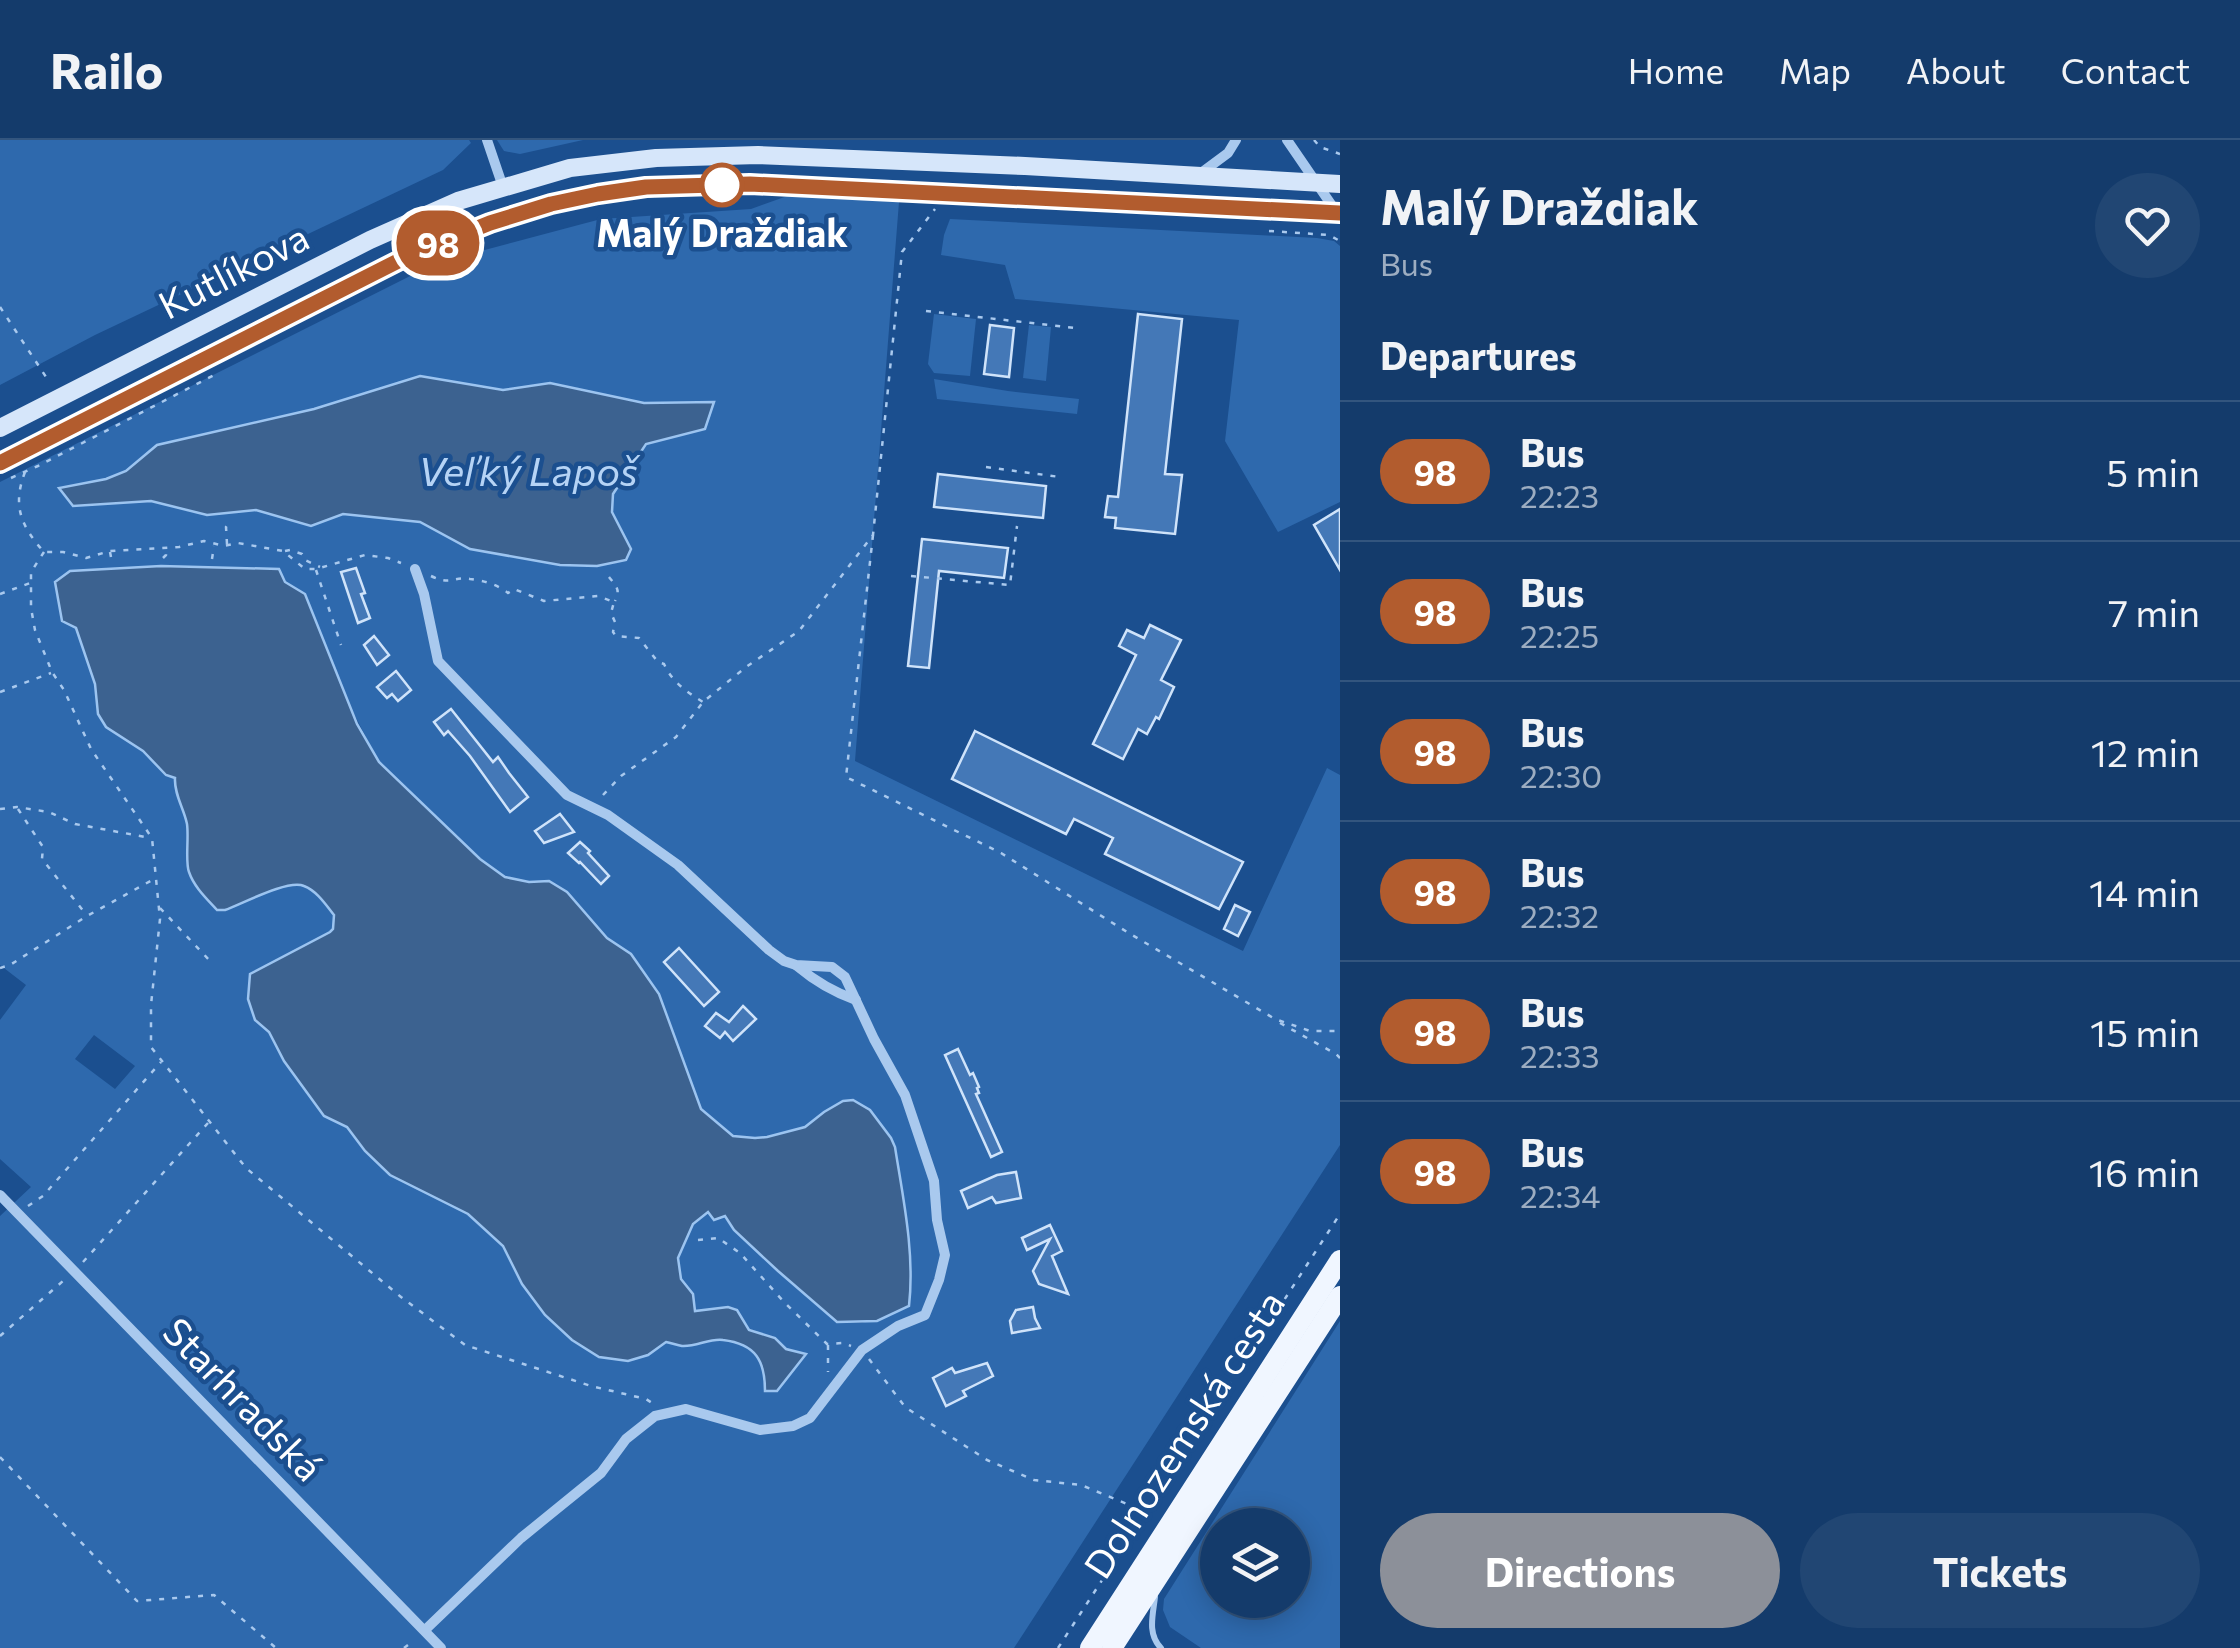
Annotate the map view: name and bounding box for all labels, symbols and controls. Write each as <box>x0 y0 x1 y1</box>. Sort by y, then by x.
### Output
text: Railo <box>50 40 163 99</box>
text: Home <box>1628 48 1724 91</box>
text: Map <box>1779 48 1851 91</box>
text: About <box>1906 48 2006 91</box>
text: Contact <box>2061 48 2190 91</box>
marker: Malý Draždiak <box>701 164 743 206</box>
button: heart <box>2095 173 2200 278</box>
text: Malý Draždiak <box>1380 176 1699 235</box>
place label: Malý Draždiak <box>596 208 848 255</box>
line badge: 98 <box>393 210 483 276</box>
street label: Kutlíkova <box>150 212 316 328</box>
text: 98 <box>416 222 460 265</box>
text: Bus <box>1380 243 1433 283</box>
text: Departures <box>1380 331 1577 378</box>
text: Bus <box>1520 428 1585 475</box>
water label: Veľký Lapoš <box>418 445 641 494</box>
text: 5 min <box>2106 448 2200 495</box>
text: 98 <box>1413 450 1457 493</box>
text: 22:23 <box>1520 475 1599 515</box>
text: Bus <box>1520 568 1585 615</box>
text: 7 min <box>2108 588 2200 635</box>
text: 98 <box>1413 590 1457 633</box>
text: 22:25 <box>1520 615 1599 655</box>
text: Bus <box>1520 708 1585 755</box>
text: 12 min <box>2091 728 2200 775</box>
text: 98 <box>1413 730 1457 773</box>
text: 22:30 <box>1520 755 1602 795</box>
text: Bus <box>1520 848 1585 895</box>
text: 14 min <box>2089 868 2200 915</box>
text: 98 <box>1413 870 1457 913</box>
text: 22:32 <box>1520 895 1599 935</box>
text: Bus <box>1520 988 1585 1035</box>
text: 15 min <box>2090 1008 2200 1055</box>
text: 98 <box>1413 1010 1457 1053</box>
text: 22:33 <box>1520 1035 1599 1075</box>
text: Bus <box>1520 1128 1585 1175</box>
text: 16 min <box>2089 1148 2200 1195</box>
text: 98 <box>1413 1150 1457 1193</box>
text: 22:34 <box>1520 1175 1601 1215</box>
street label: Dolnozemská cesta <box>1072 1281 1293 1586</box>
street label: Starhradská <box>154 1307 333 1490</box>
map controls <box>1200 1508 1310 1618</box>
button: layers <box>1200 1508 1310 1618</box>
button: Directions <box>1380 1513 1780 1628</box>
button: Tickets <box>1800 1513 2200 1628</box>

